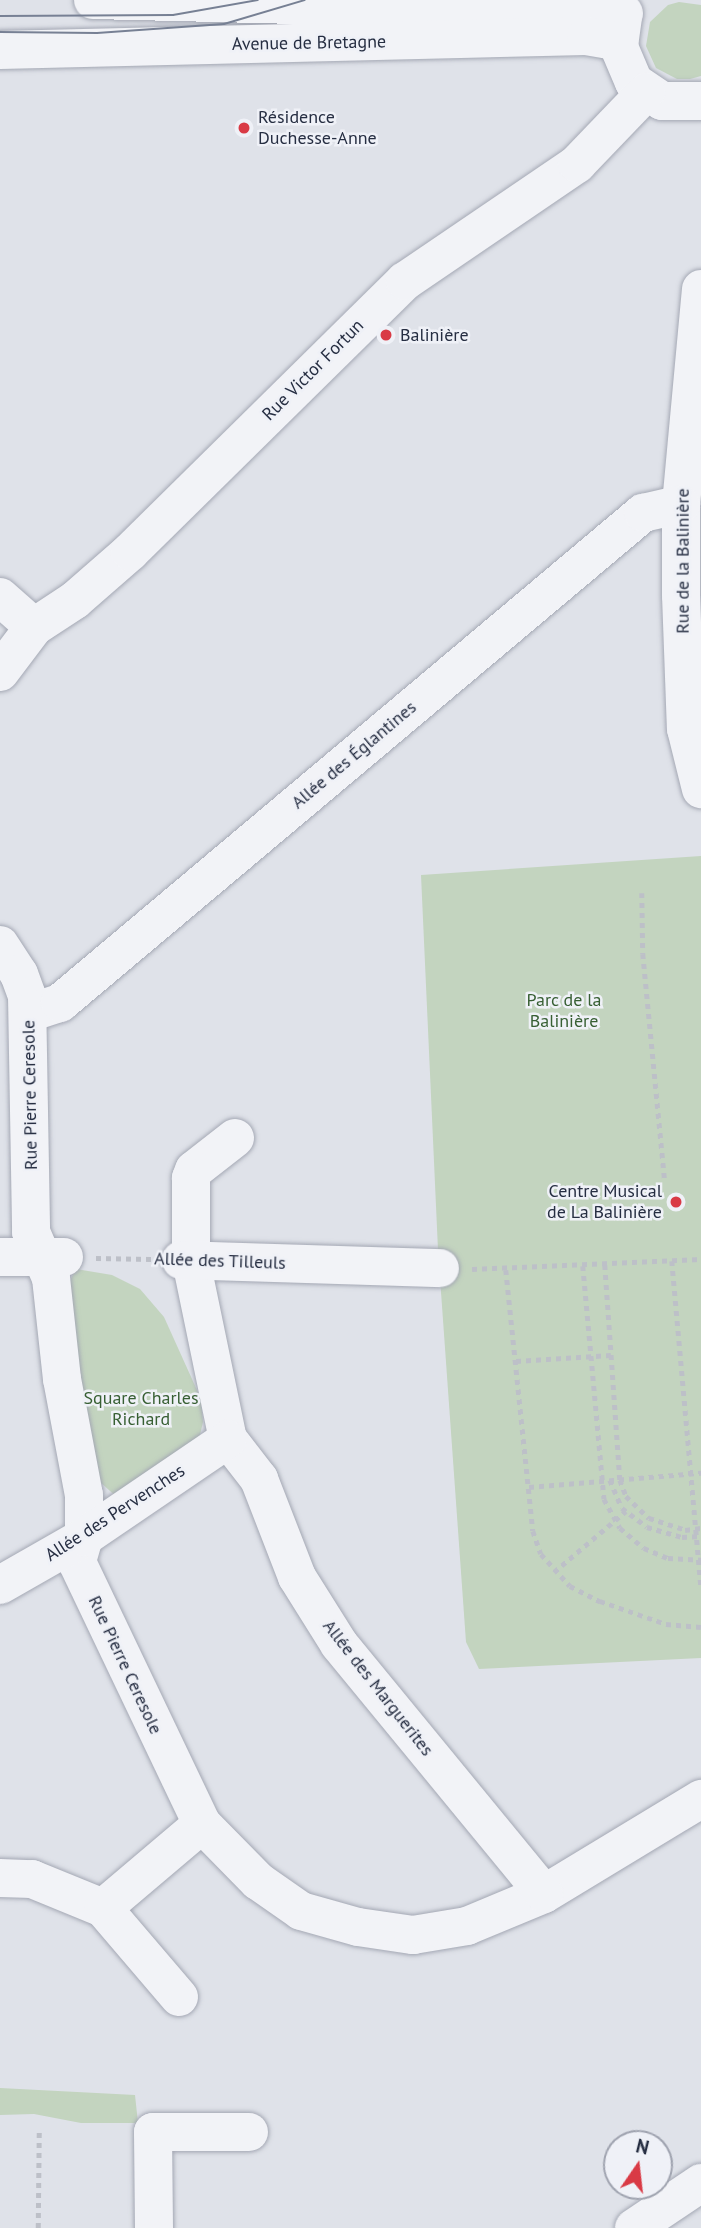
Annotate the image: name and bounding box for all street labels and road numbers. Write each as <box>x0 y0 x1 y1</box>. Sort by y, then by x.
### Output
street label: Avenue de Bretagne <box>232 31 386 55</box>
street label: Rue Victor Fortun <box>258 315 368 425</box>
street label: Rue de la Balinière <box>672 488 694 634</box>
street label: Allée des Églantines <box>287 697 421 813</box>
street label: Rue Pierre Ceresole <box>18 1020 42 1170</box>
street label: Allée des Tilleuls <box>154 1248 286 1274</box>
street label: Allée des Pervenches <box>41 1460 189 1566</box>
street label: Rue Pierre Ceresole <box>83 1592 167 1738</box>
street label: Allée des Marguerites <box>318 1616 438 1760</box>

